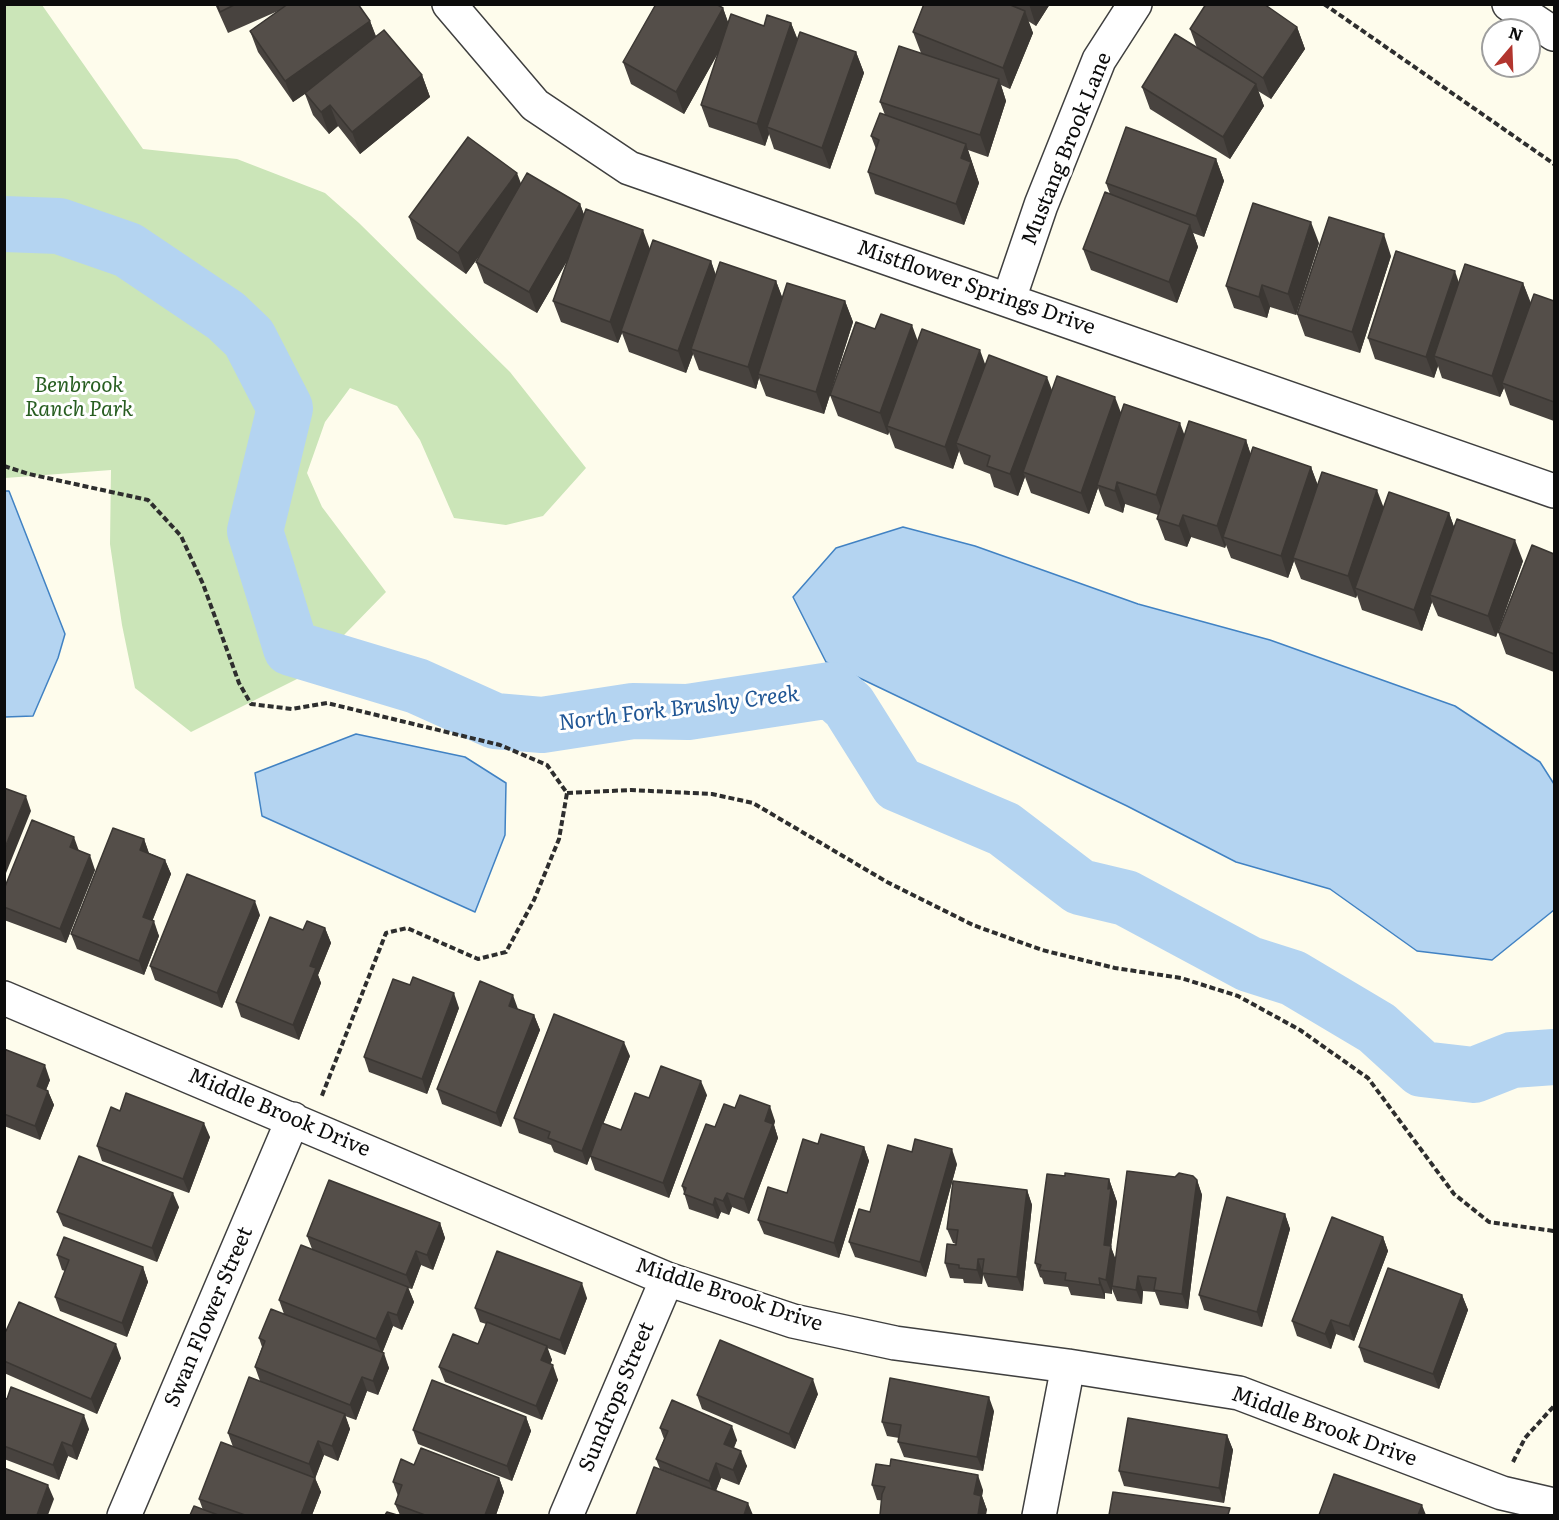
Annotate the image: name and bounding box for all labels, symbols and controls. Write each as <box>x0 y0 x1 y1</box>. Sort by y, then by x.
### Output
north arrow <box>1481 18 1541 78</box>
text: N <box>1506 19 1526 46</box>
street label: Mustang Brook Lane <box>1017 49 1117 249</box>
street label: Mistflower Springs Drive <box>854 235 1098 341</box>
park label: Benbrook Ranch Park <box>25 373 133 423</box>
water label: North Fork Brushy Creek <box>557 681 801 737</box>
street label: Middle Brook Drive <box>184 1063 374 1163</box>
street label: Swan Flower Street <box>160 1223 258 1411</box>
street label: Middle Brook Drive <box>632 1253 826 1337</box>
street label: Sundrops Street <box>574 1318 660 1476</box>
street label: Middle Brook Drive <box>1228 1382 1420 1472</box>

